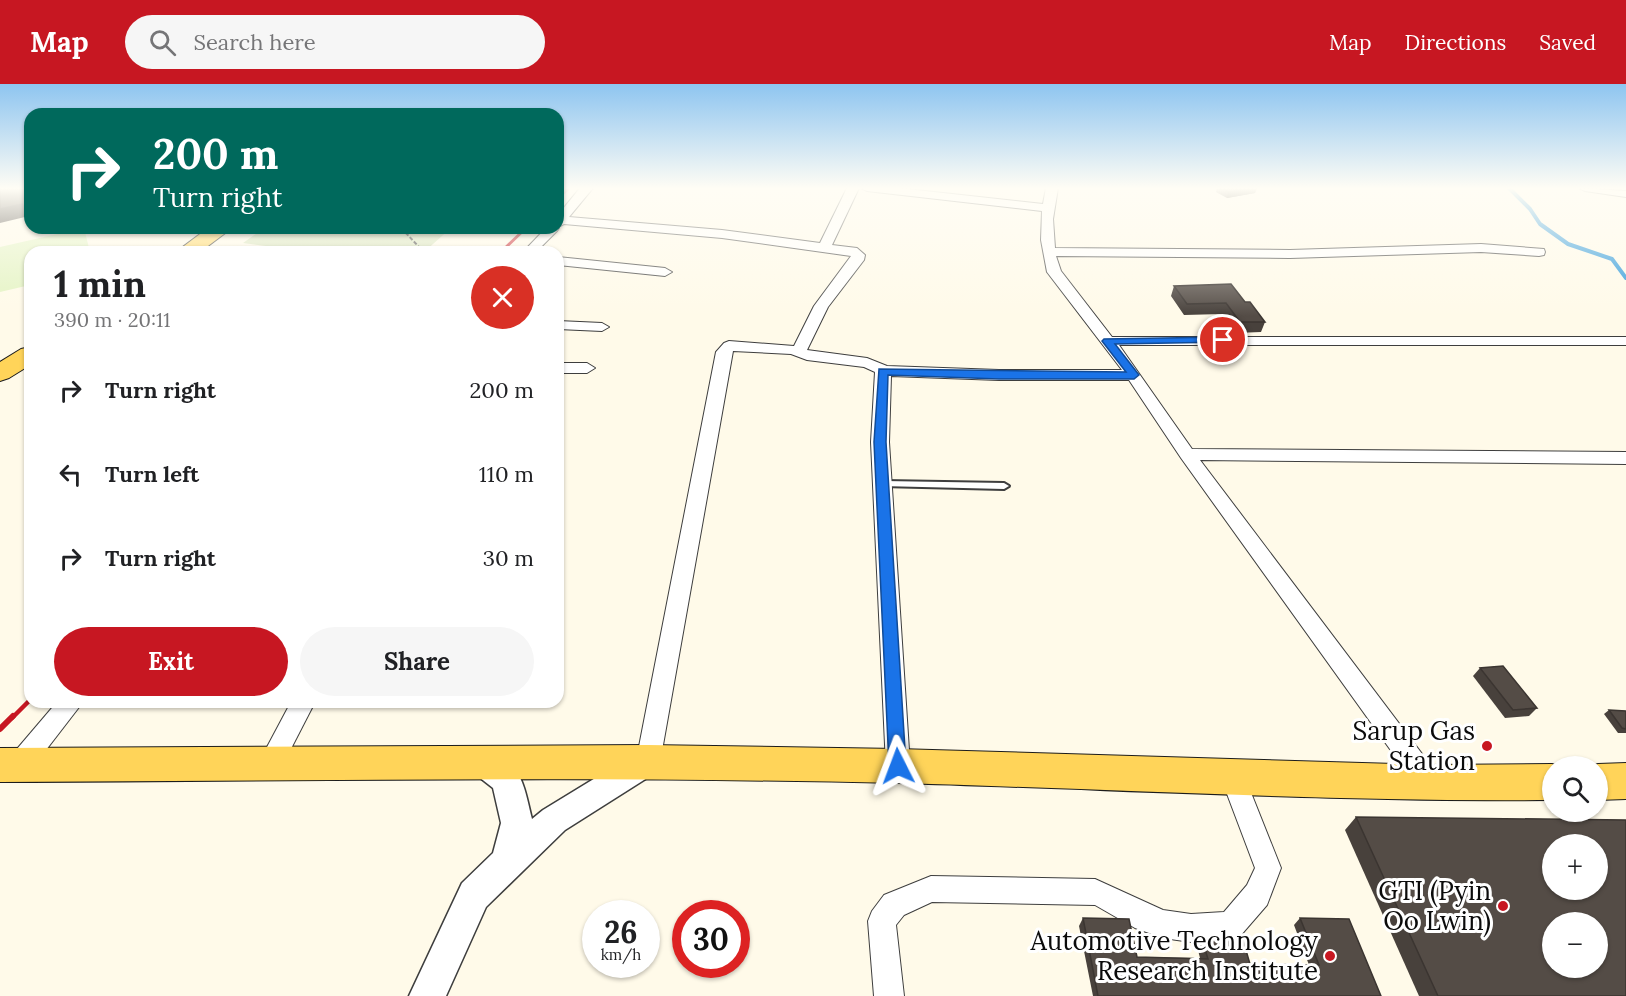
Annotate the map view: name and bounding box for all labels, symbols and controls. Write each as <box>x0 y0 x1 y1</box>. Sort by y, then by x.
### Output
search box <box>125 15 545 69</box>
text: Map <box>30 24 89 60</box>
icon: search <box>146 26 179 59</box>
text: Search here <box>194 28 316 56</box>
text: Map <box>1329 29 1372 56</box>
text: Directions <box>1405 29 1506 56</box>
text: Saved <box>1539 29 1596 56</box>
text: 200 m <box>153 127 279 181</box>
icon: right <box>54 132 132 210</box>
text: Turn right <box>153 180 282 214</box>
text: 1 min <box>54 261 146 307</box>
button: close <box>471 266 534 329</box>
text: 390 m · 20:11 <box>54 307 171 332</box>
pin <box>1197 314 1248 365</box>
icon: arrive <box>1206 323 1239 356</box>
icon: right <box>54 374 87 407</box>
text: Turn right <box>105 376 216 404</box>
text: 200 m <box>469 376 534 404</box>
icon: left <box>54 458 87 491</box>
text: Turn left <box>105 460 199 488</box>
text: 110 m <box>479 460 534 488</box>
icon: right <box>54 542 87 575</box>
text: Turn right <box>105 544 216 572</box>
text: 30 m <box>483 544 534 572</box>
button: Exit <box>54 627 288 696</box>
button: Share <box>300 627 534 696</box>
place label: Sarup Gas Station <box>1352 714 1475 777</box>
position arrow <box>866 734 930 798</box>
marker: Sarup Gas Station <box>1480 739 1494 753</box>
map controls <box>1542 756 1608 978</box>
button: search <box>1542 756 1608 822</box>
button: + <box>1542 834 1608 900</box>
place label: GTI (Pyin Oo Lwin) <box>1378 874 1491 938</box>
marker: GTI (Pyin Oo Lwin) <box>1496 899 1510 913</box>
speed limit sign: 30 <box>672 900 750 978</box>
button: − <box>1542 912 1608 978</box>
text: 26 <box>604 913 638 951</box>
place label: Automotive Technology Research Institute <box>1030 924 1318 987</box>
text: km/h <box>601 945 641 964</box>
marker: Automotive Technology Research Institute <box>1323 949 1337 963</box>

